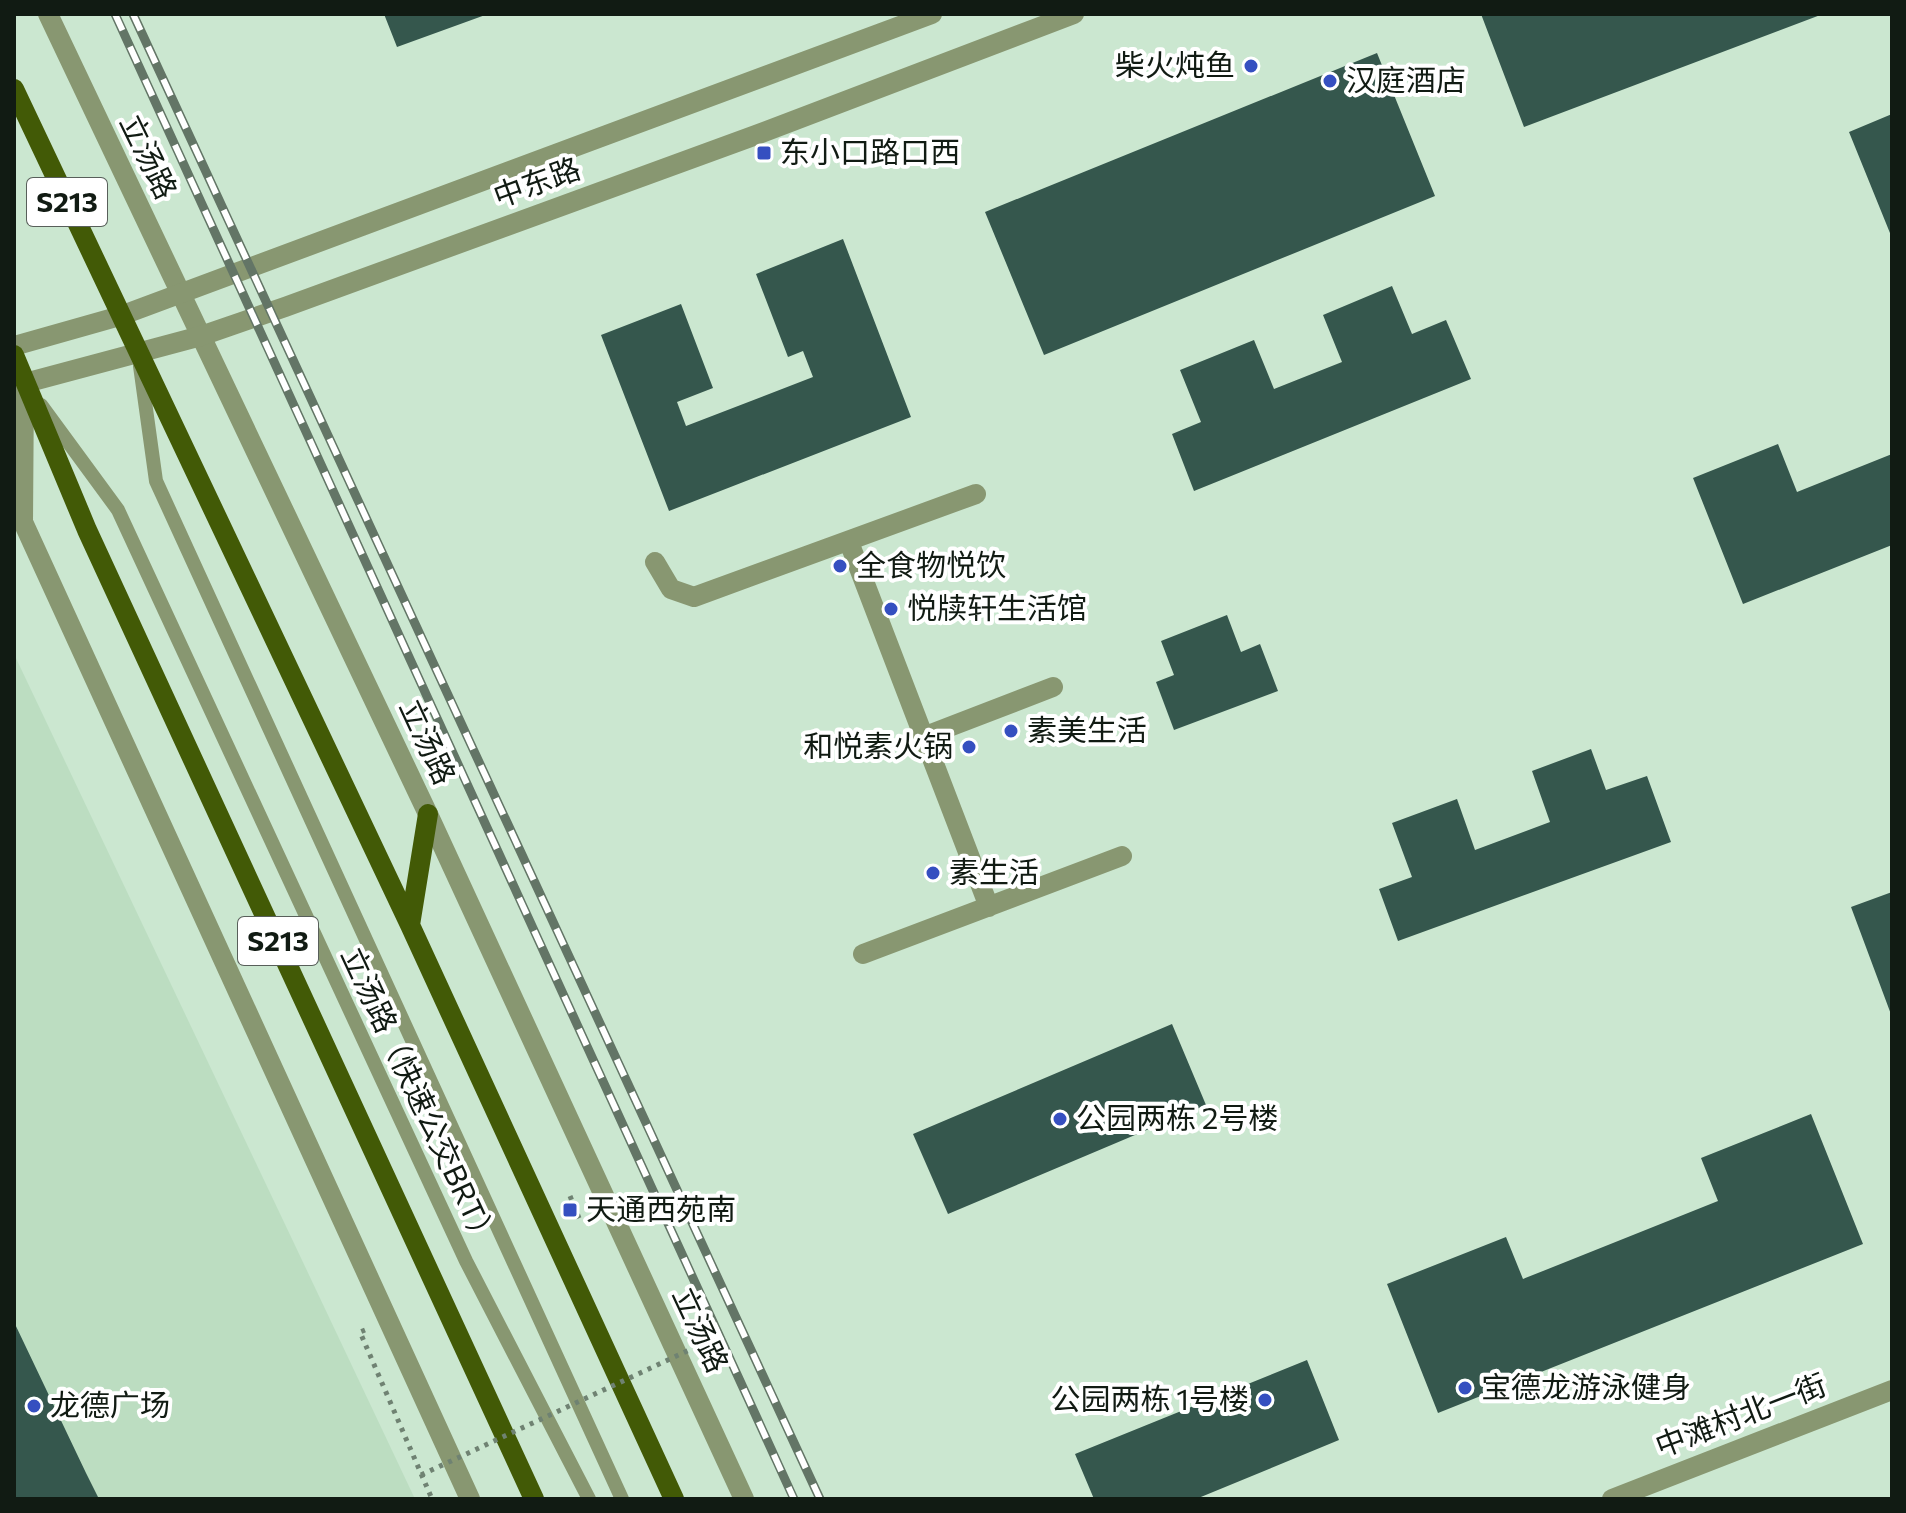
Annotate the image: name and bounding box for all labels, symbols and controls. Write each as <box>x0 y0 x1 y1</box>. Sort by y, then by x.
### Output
place label: 柴火炖鱼 <box>1115 45 1235 82</box>
marker: 柴火炖鱼 <box>1242 57 1260 75</box>
place label: 汉庭酒店 <box>1346 60 1466 97</box>
marker: 汉庭酒店 <box>1321 72 1339 90</box>
street label: 立汤路 <box>114 107 187 204</box>
place label: 东小口路口西 <box>780 132 960 169</box>
marker: 东小口路口西 <box>755 144 773 162</box>
street label: 中东路 <box>488 148 585 213</box>
road number: S213 <box>27 178 107 226</box>
place label: 全食物悦饮 <box>856 545 1006 582</box>
marker: 全食物悦饮 <box>831 557 849 575</box>
place label: 悦牍轩生活馆 <box>907 588 1087 625</box>
marker: 悦牍轩生活馆 <box>882 600 900 618</box>
street label: 立汤路 <box>393 692 465 790</box>
place label: 素美生活 <box>1027 710 1147 747</box>
marker: 素美生活 <box>1002 722 1020 740</box>
place label: 和悦素火锅 <box>803 726 953 763</box>
marker: 和悦素火锅 <box>960 738 978 756</box>
place label: 素生活 <box>949 852 1039 889</box>
marker: 素生活 <box>924 864 942 882</box>
road number: S213 <box>238 917 318 965</box>
street label: 立汤路（快速公交BRT） <box>335 940 507 1253</box>
place label: 公园两栋 2号楼 <box>1076 1098 1278 1135</box>
marker: 公园两栋 2号楼 <box>1051 1110 1069 1128</box>
place label: 天通西苑南 <box>586 1189 736 1226</box>
marker: 天通西苑南 <box>561 1201 579 1219</box>
street label: 立汤路 <box>666 1280 738 1378</box>
street label: 中滩村北一街 <box>1649 1364 1831 1463</box>
place label: 宝德龙游泳健身 <box>1481 1367 1691 1404</box>
place label: 公园两栋 1号楼 <box>1050 1379 1249 1416</box>
marker: 宝德龙游泳健身 <box>1456 1379 1474 1397</box>
place label: 龙德广场 <box>50 1385 170 1422</box>
marker: 公园两栋 1号楼 <box>1256 1391 1274 1409</box>
marker: 龙德广场 <box>25 1397 43 1415</box>

